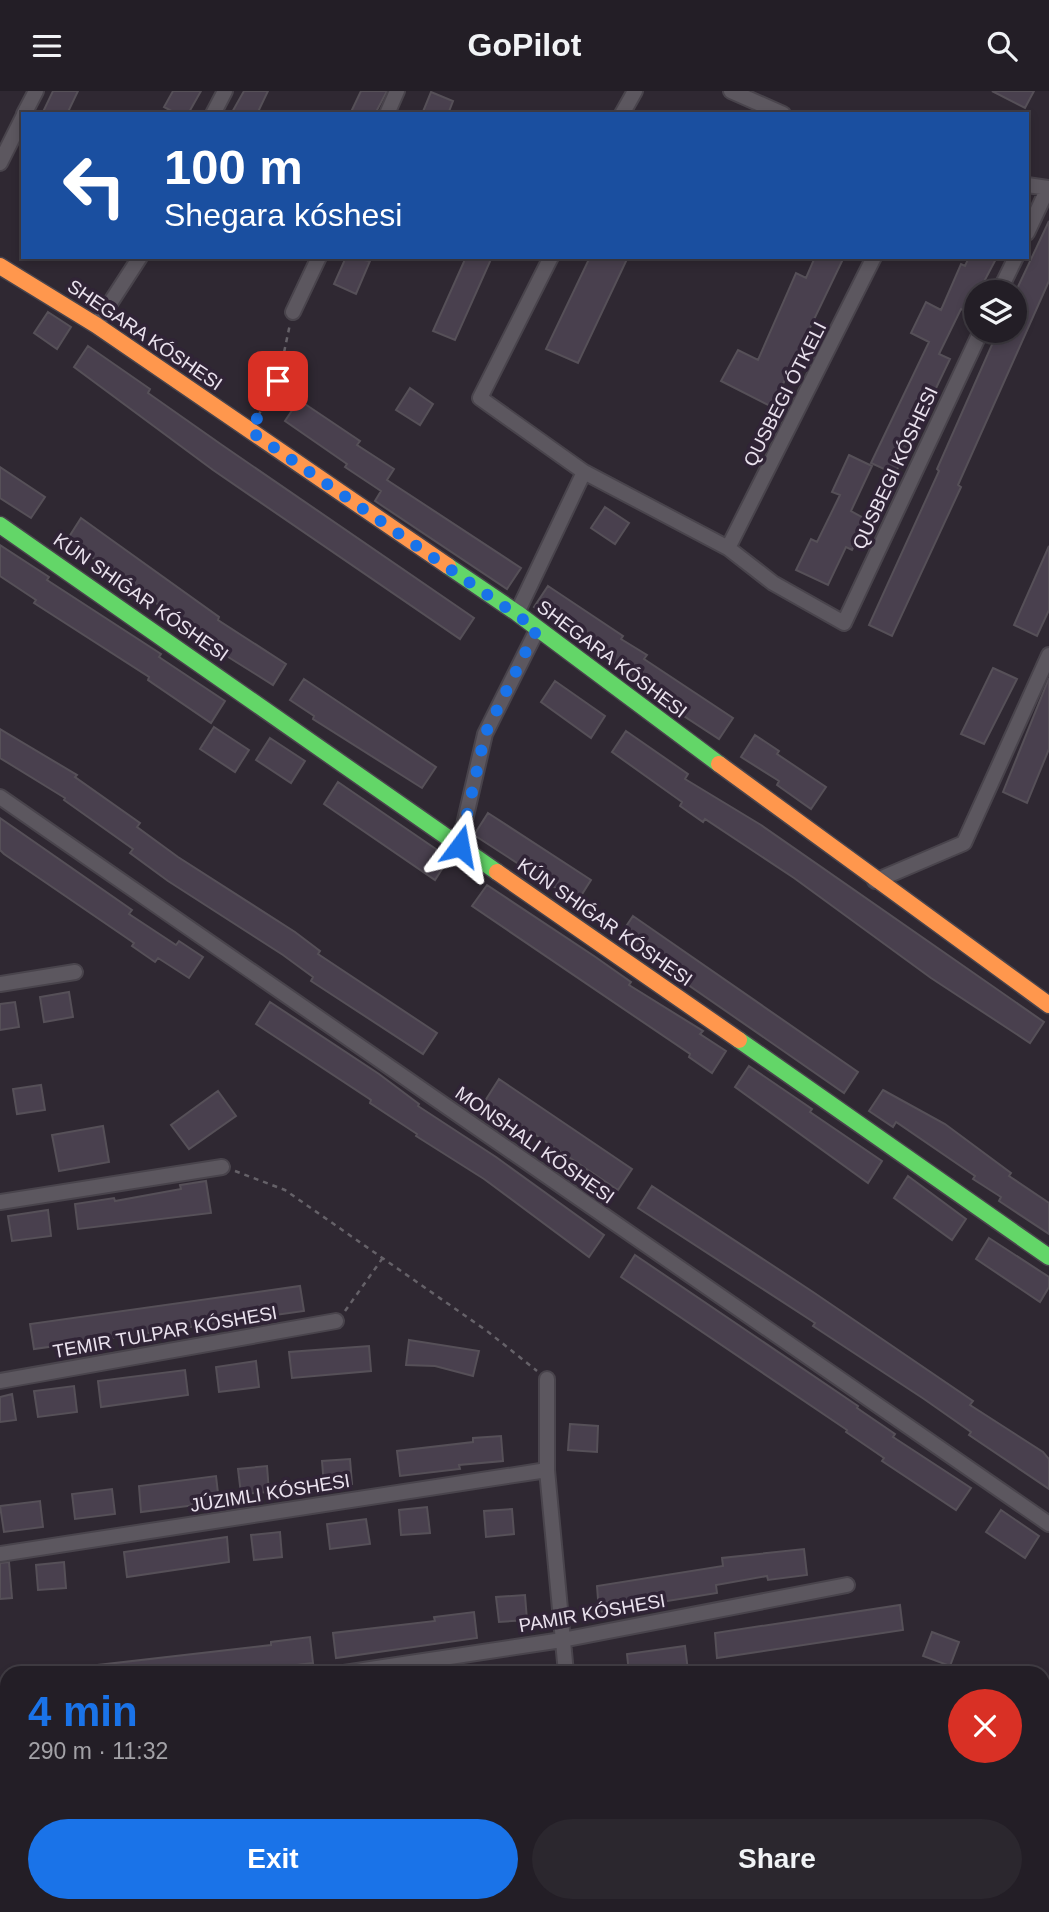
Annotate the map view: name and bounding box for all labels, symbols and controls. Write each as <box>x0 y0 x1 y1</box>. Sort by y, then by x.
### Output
icon: menu <box>28 27 66 65</box>
text: GoPilot <box>468 27 581 63</box>
icon: search <box>983 27 1021 65</box>
icon: left <box>49 140 140 231</box>
text: 100 m <box>164 140 303 194</box>
text: Shegara kóshesi <box>164 197 402 233</box>
street label: SHEGARA KÓSHESI <box>64 276 226 394</box>
map controls <box>964 280 1027 343</box>
button: layers <box>964 280 1027 343</box>
street label: QUSBEGI ÓTKELI <box>739 318 831 470</box>
pin <box>248 351 308 411</box>
icon: arrive <box>259 362 297 400</box>
street label: QUSBEGI KÓSHESI <box>848 384 942 552</box>
street label: KÚN SHIǴAR KÓSHESI <box>50 529 232 665</box>
street label: SHEGARA KÓSHESI <box>533 596 691 722</box>
position arrow <box>423 809 497 883</box>
street label: KÚN SHIǴAR KÓSHESI <box>514 854 696 990</box>
street label: MONSHALI KÓSHESI <box>452 1082 618 1208</box>
street label: TEMIR TULPAR KÓSHESI <box>51 1302 279 1362</box>
street label: JÚZIMLI KÓSHESI <box>189 1470 351 1516</box>
street label: PAMIR KÓSHESI <box>517 1590 667 1636</box>
text: 4 min <box>28 1688 138 1735</box>
button: close <box>948 1689 1022 1763</box>
text: 290 m · 11:32 <box>28 1738 168 1764</box>
button: Exit <box>28 1819 518 1899</box>
button: Share <box>532 1819 1022 1899</box>

